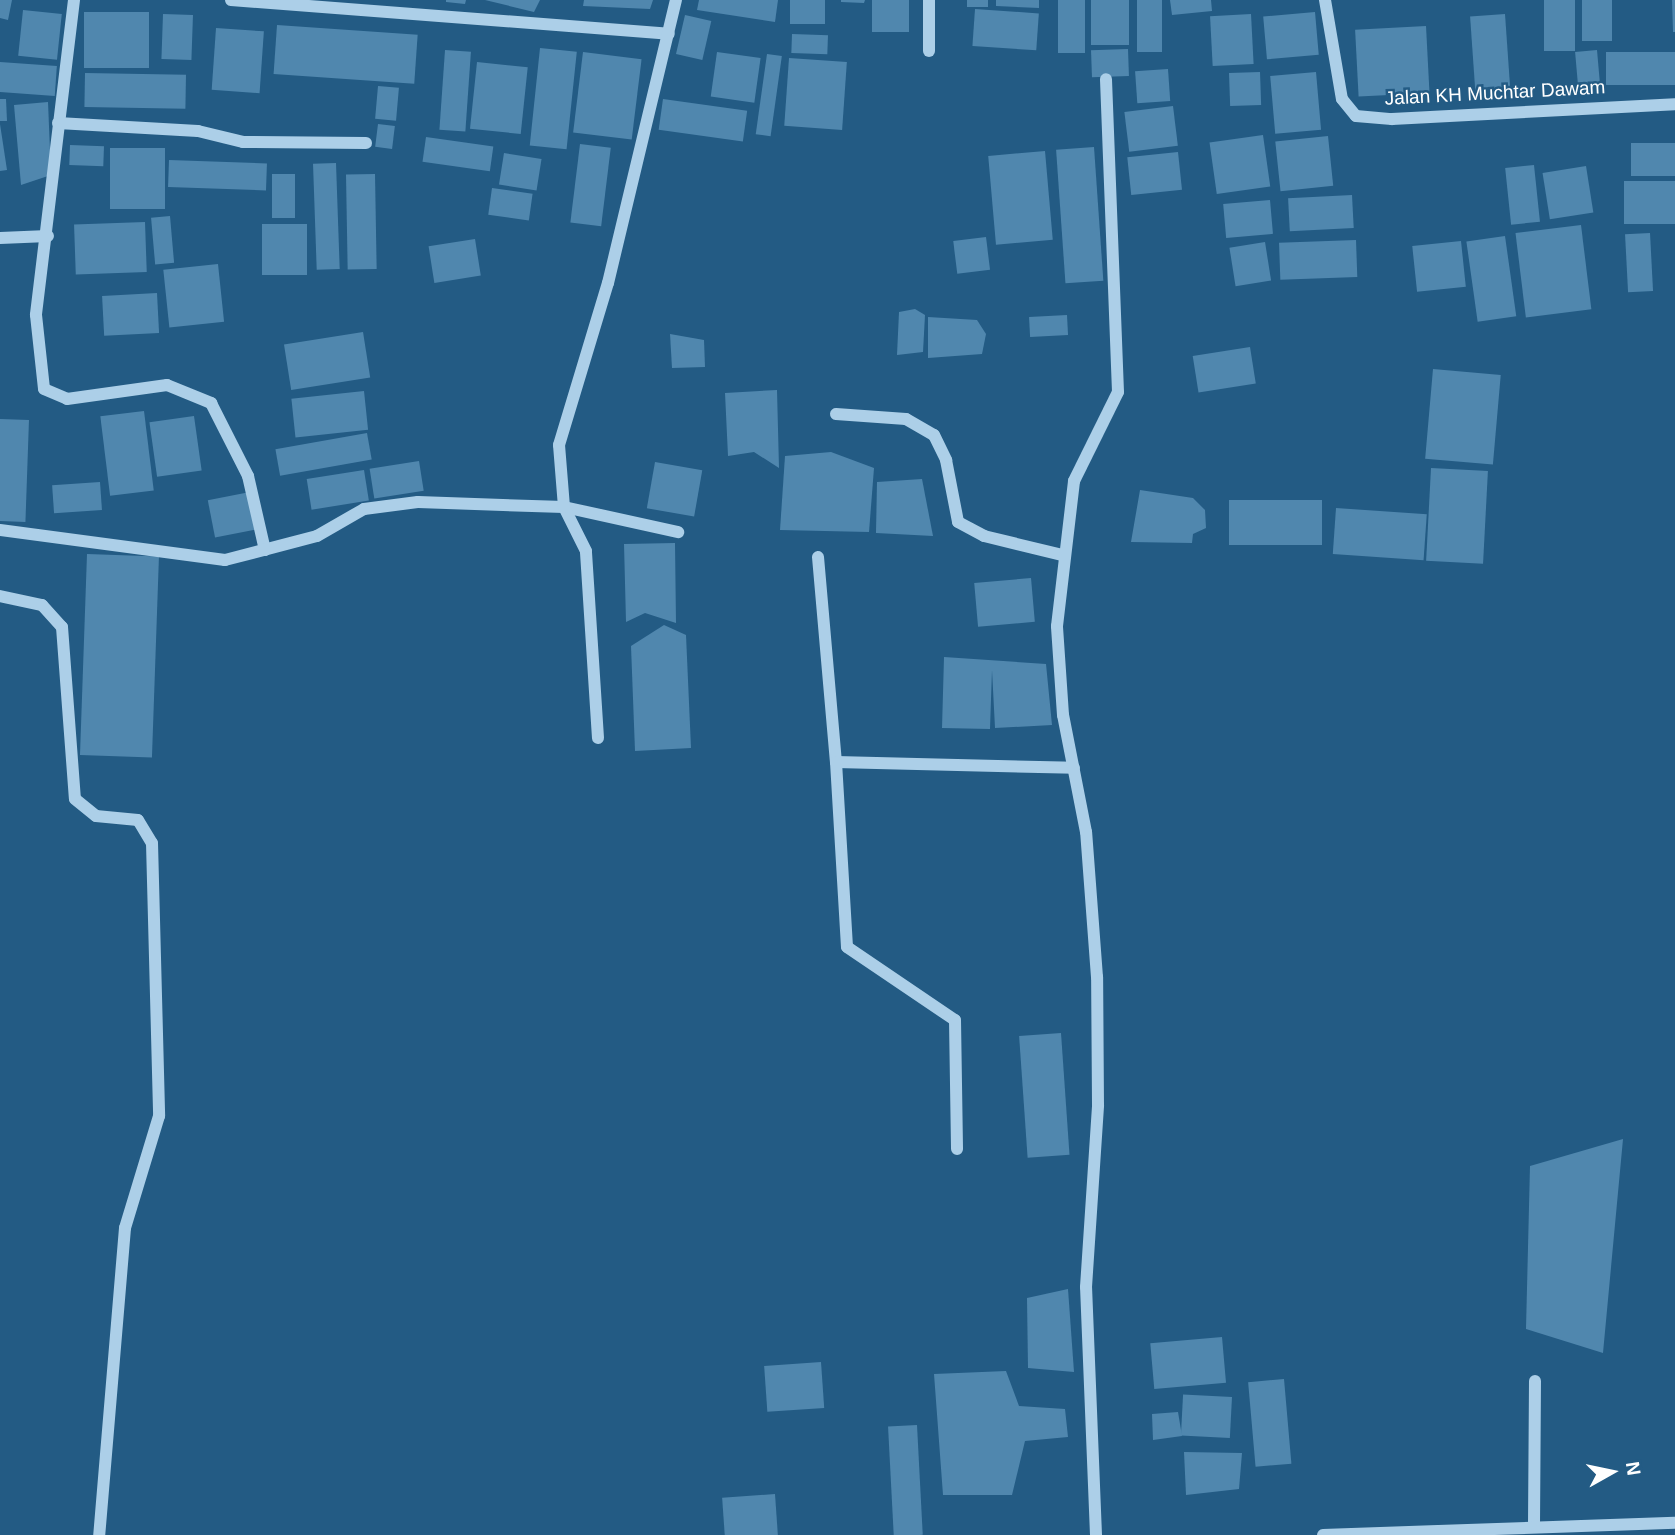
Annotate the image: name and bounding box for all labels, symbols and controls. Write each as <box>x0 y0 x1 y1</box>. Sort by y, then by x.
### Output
street label: Jalan KH Muchtar Dawam <box>1384 76 1606 110</box>
north arrow <box>1577 1437 1647 1507</box>
text: N <box>1622 1460 1645 1477</box>

